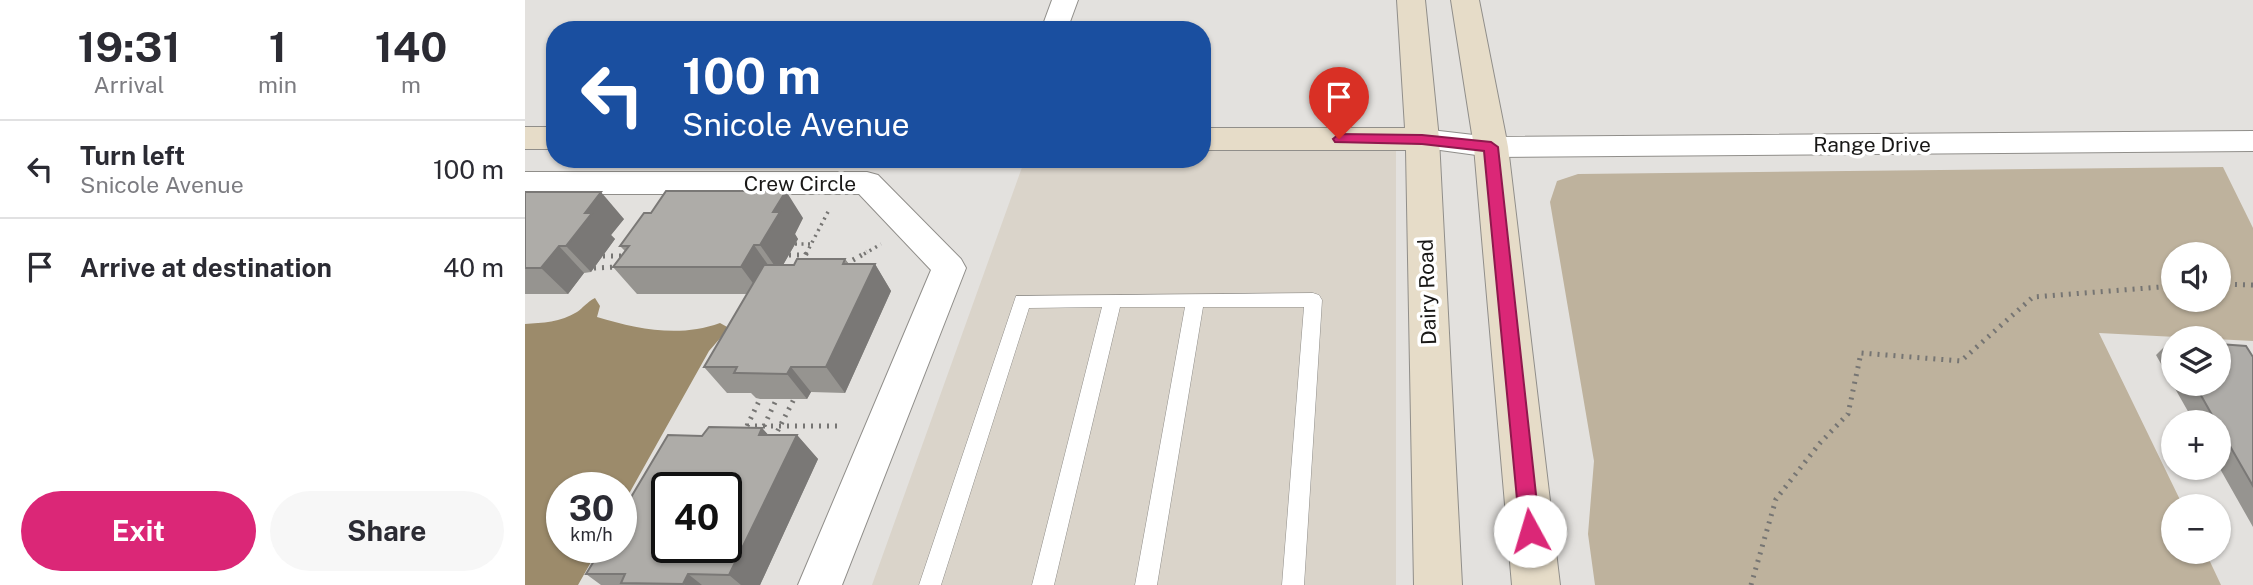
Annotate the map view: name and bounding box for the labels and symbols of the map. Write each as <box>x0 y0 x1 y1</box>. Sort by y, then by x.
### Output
pin <box>1309 67 1369 139</box>
street label: Range Drive <box>1813 132 1931 157</box>
street label: Crew Circle <box>744 171 856 196</box>
street label: Dairy Road <box>1413 239 1441 345</box>
speed limit sign: 40 <box>651 472 742 563</box>
position arrow <box>1493 494 1567 568</box>

